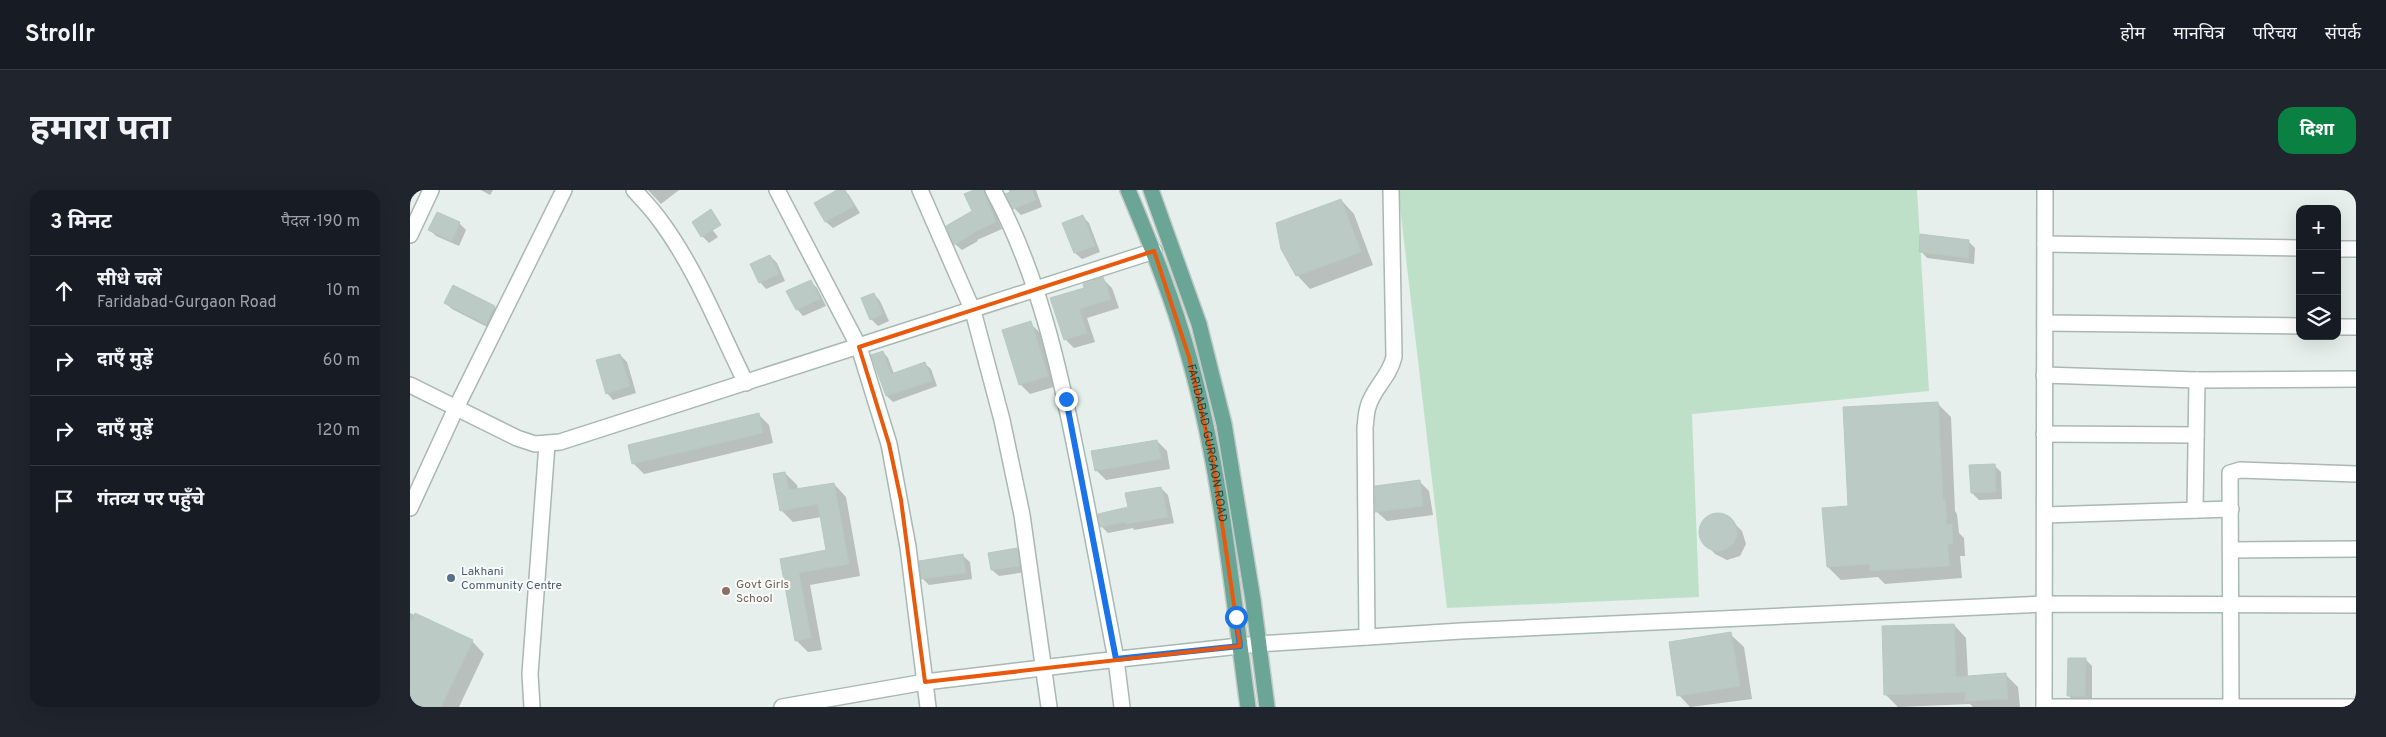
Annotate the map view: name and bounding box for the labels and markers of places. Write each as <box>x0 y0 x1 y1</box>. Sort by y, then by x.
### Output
place label: Lakhani Community Centre <box>461 564 562 594</box>
marker: Lakhani Community Centre <box>445 572 457 584</box>
place label: Govt Girls School <box>736 577 789 607</box>
marker: Govt Girls School <box>720 585 732 597</box>

